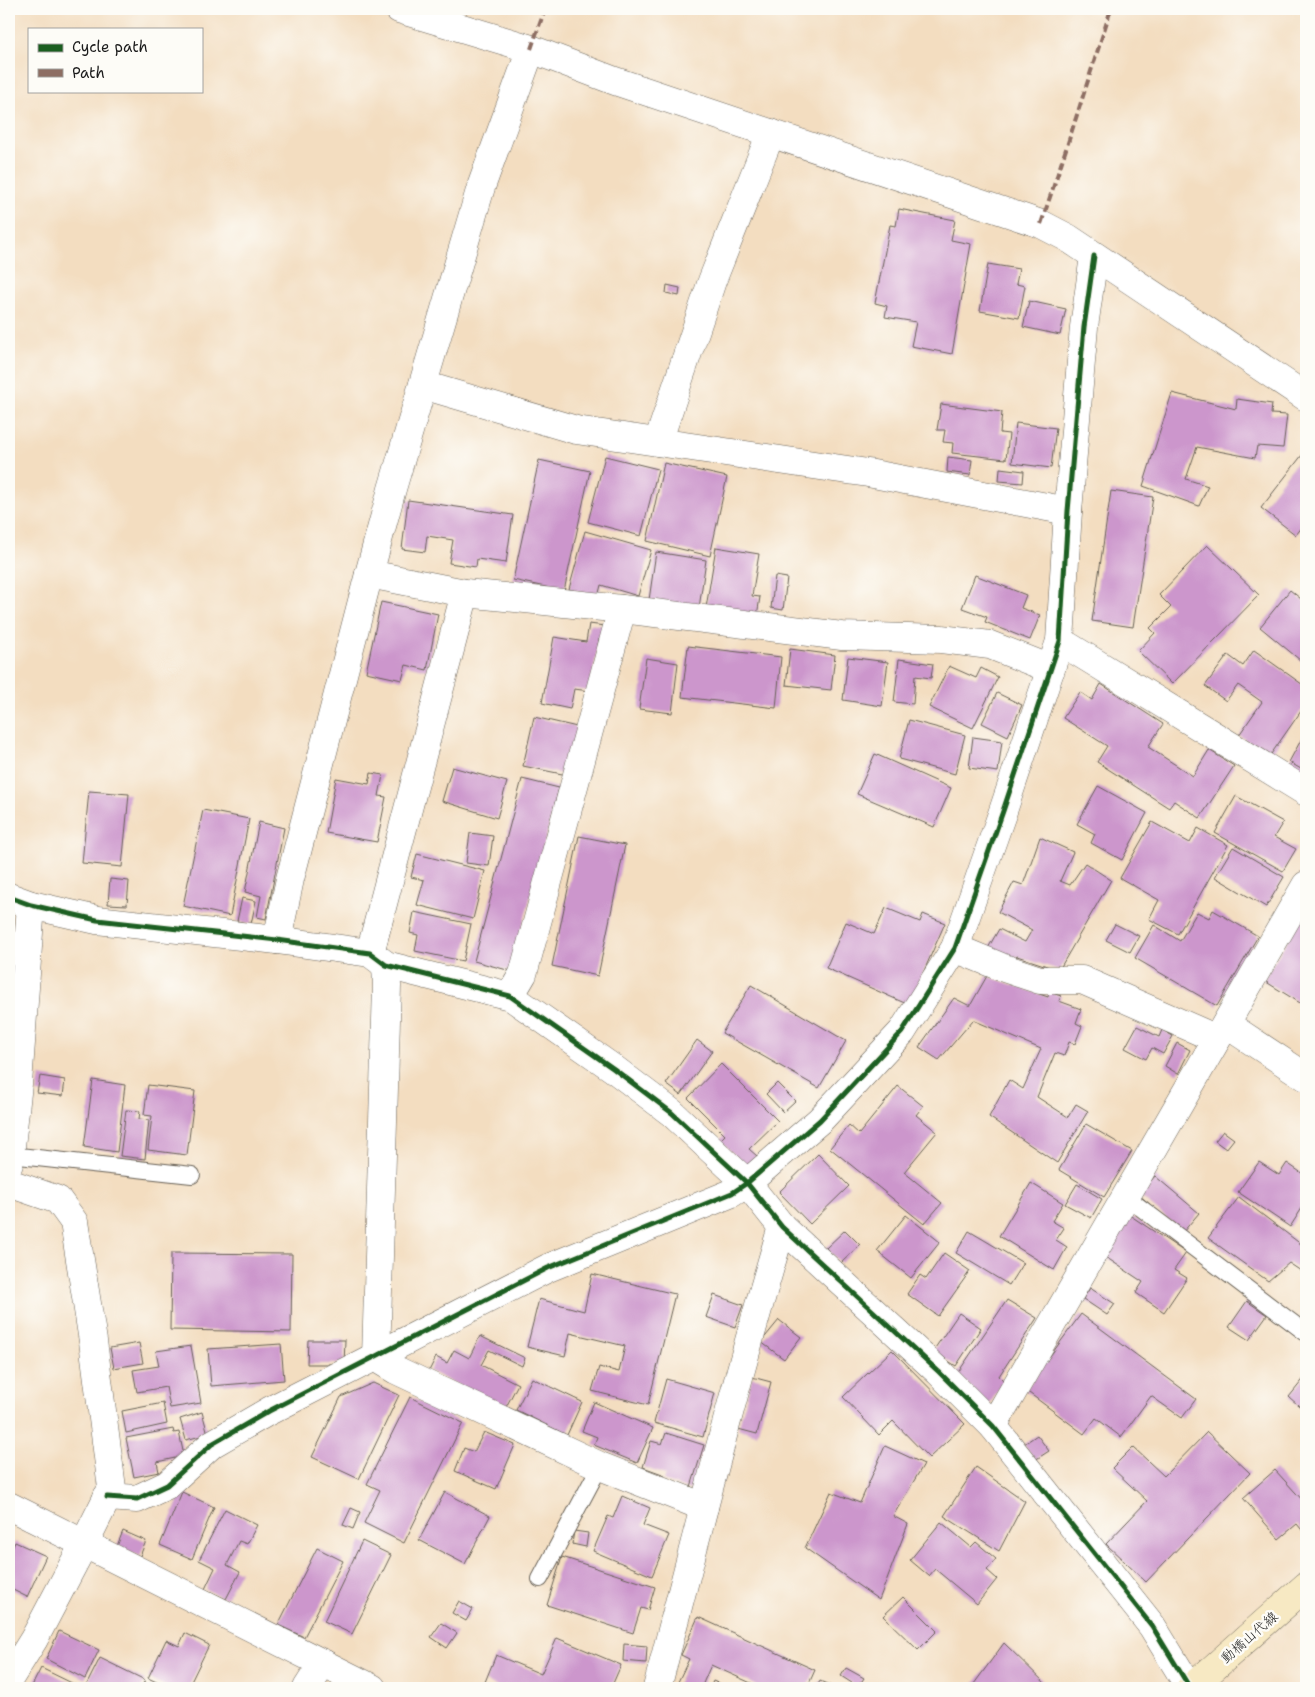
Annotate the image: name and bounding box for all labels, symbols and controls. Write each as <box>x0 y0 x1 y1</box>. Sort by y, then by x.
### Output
legend <box>28 28 202 92</box>
text: Cycle path <box>72 37 148 57</box>
text: Path <box>72 63 105 83</box>
street label: 動橋山代線 <box>1217 1607 1281 1667</box>

